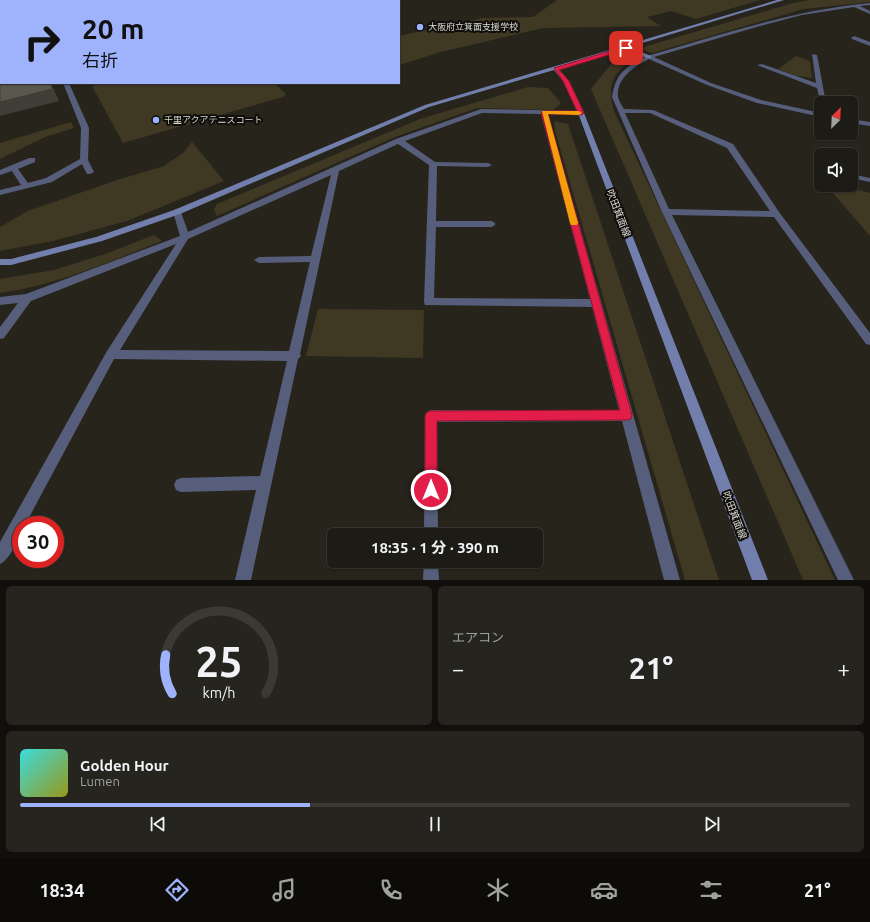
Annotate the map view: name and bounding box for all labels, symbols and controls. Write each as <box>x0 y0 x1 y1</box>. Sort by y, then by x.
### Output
text: 20 m <box>82 13 144 44</box>
icon: right <box>16 16 68 68</box>
marker: 大阪府立箕面支援学校 <box>415 22 425 32</box>
place label: 大阪府立箕面支援学校 <box>428 22 518 32</box>
pin <box>609 31 643 65</box>
icon: arrive <box>615 37 637 59</box>
text: 右折 <box>82 50 118 70</box>
north arrow <box>814 96 858 140</box>
map controls <box>814 96 858 192</box>
marker: 千里アクアテニスコート <box>151 115 161 125</box>
place label: 千里アクアテニスコート <box>164 115 263 125</box>
button: sound <box>814 148 858 192</box>
street label: 吹田箕面線 <box>604 188 633 238</box>
position arrow <box>410 469 452 511</box>
street label: 吹田箕面線 <box>720 490 749 540</box>
speed limit sign: 30 <box>12 516 64 568</box>
text: 18:35 · 1 分 · 390 m <box>371 539 499 556</box>
text: エアコン <box>452 630 504 644</box>
text: 25 <box>196 637 242 684</box>
text: 21° <box>629 651 673 685</box>
text: − <box>452 656 464 681</box>
text: + <box>838 656 850 681</box>
text: km/h <box>203 684 235 700</box>
text: Golden Hour <box>80 757 169 774</box>
text: Lumen <box>80 774 120 788</box>
icon: previous <box>147 813 169 835</box>
icon: pause <box>424 813 446 835</box>
icon: next <box>701 813 723 835</box>
icon: directions <box>163 876 191 904</box>
icon: music <box>270 876 298 904</box>
icon: phone <box>377 876 405 904</box>
icon: climate <box>484 876 512 904</box>
icon: car <box>590 876 618 904</box>
icon: filters <box>697 876 725 904</box>
text: 18:34 <box>39 880 84 900</box>
text: 21° <box>804 880 831 900</box>

